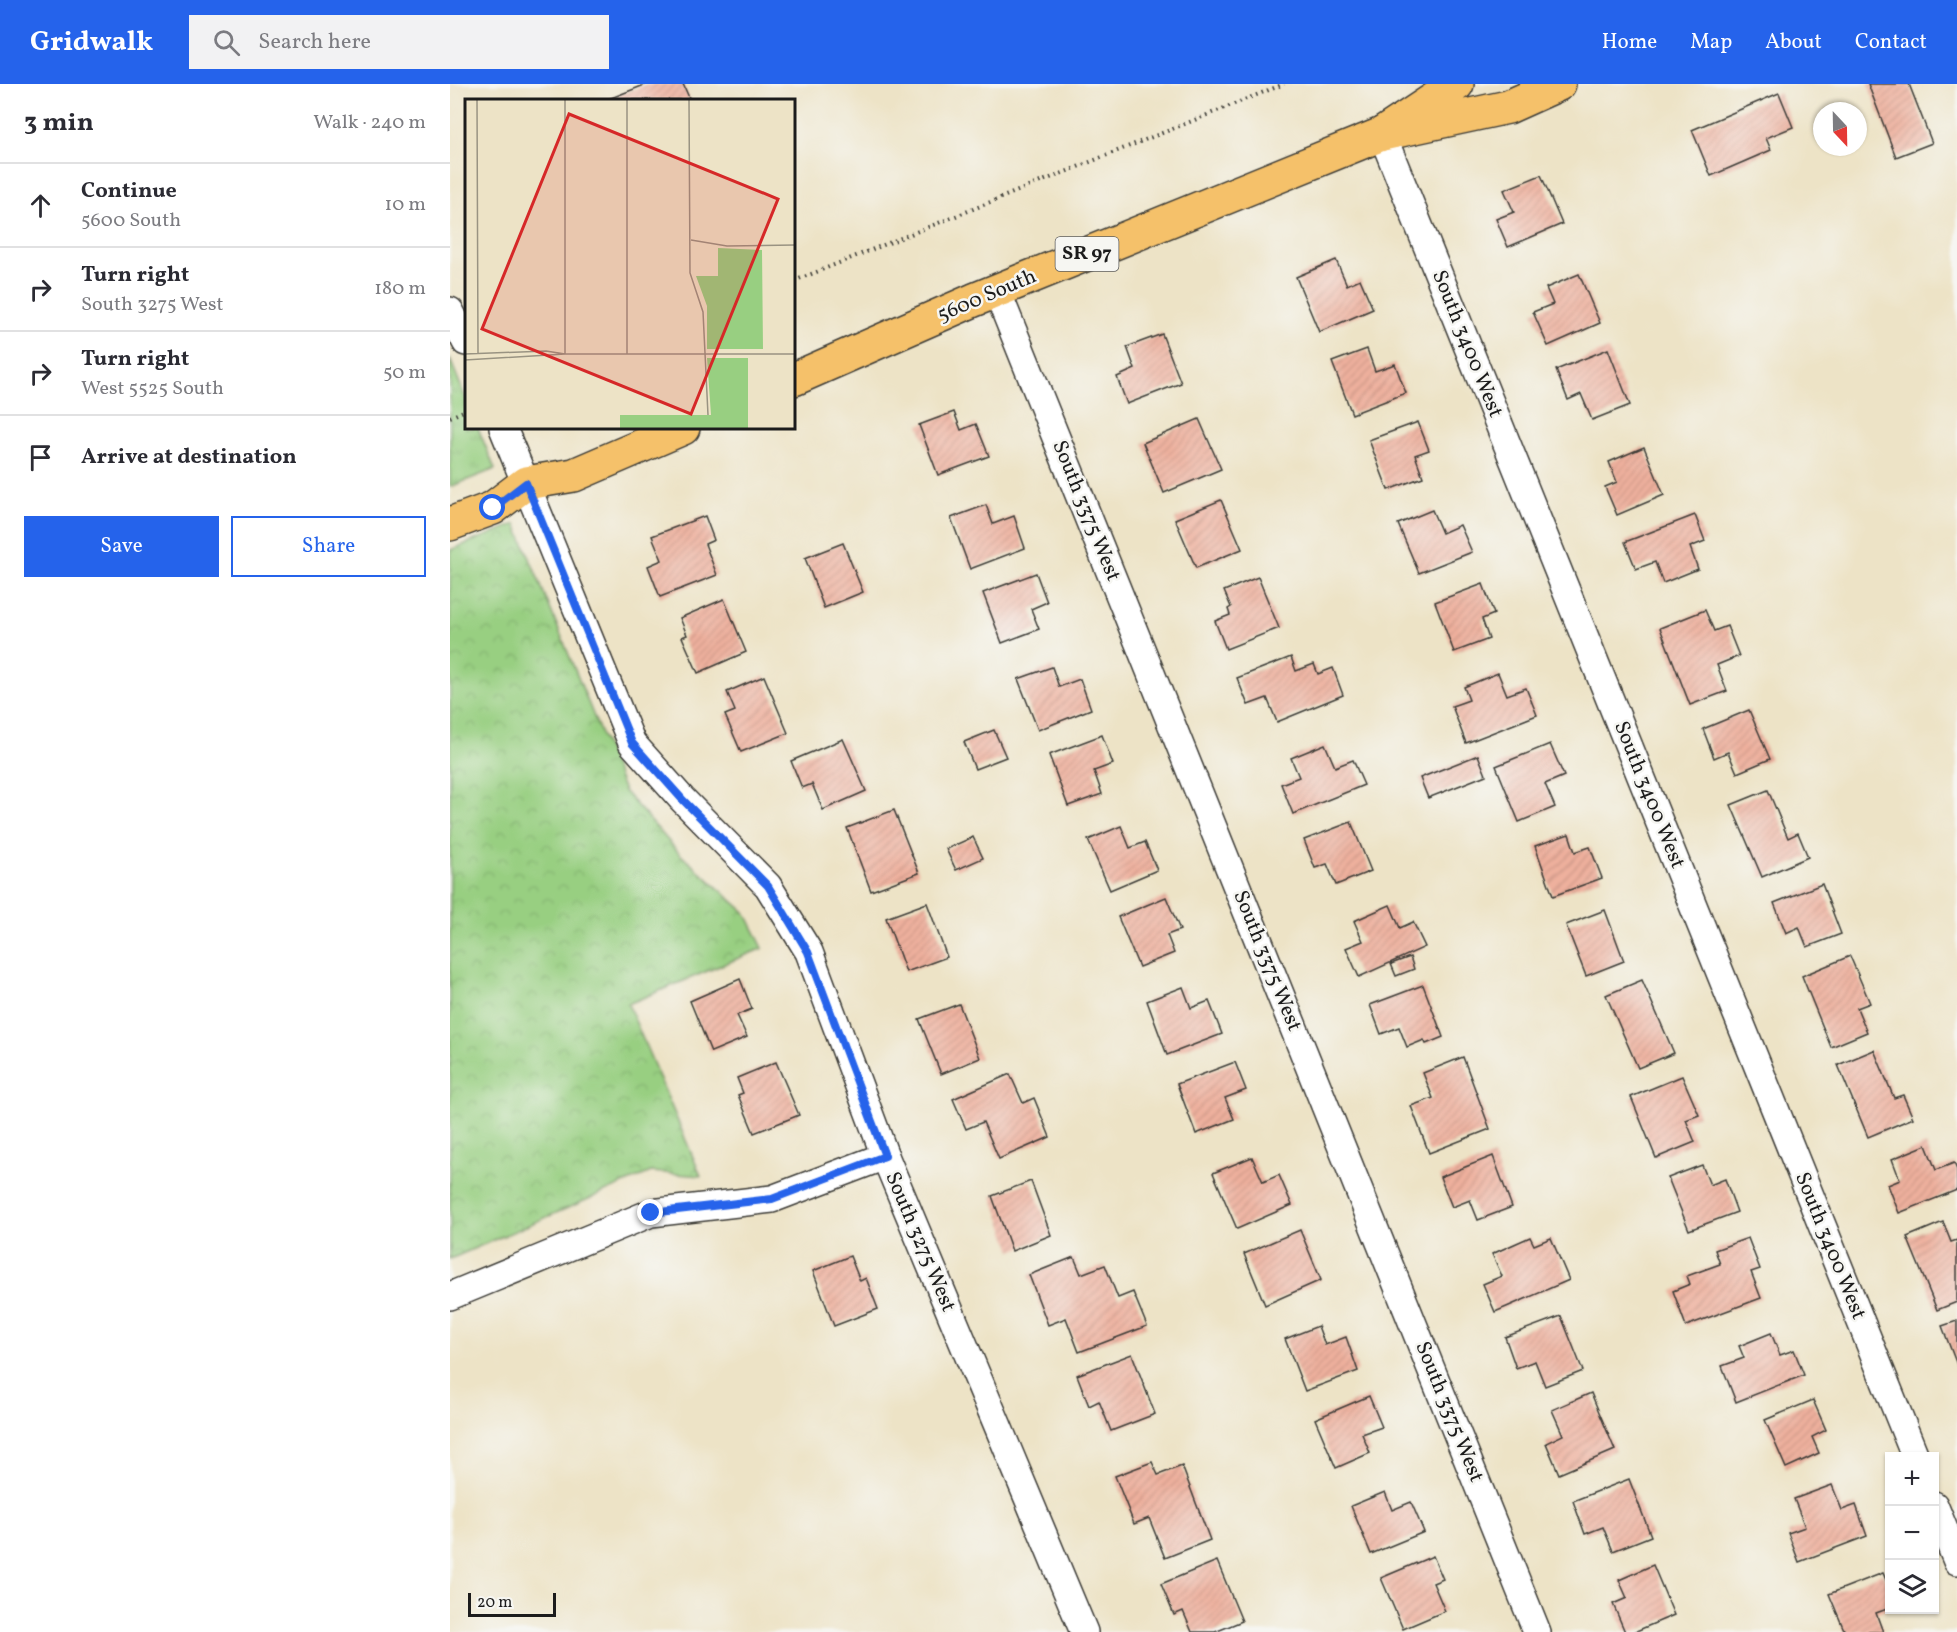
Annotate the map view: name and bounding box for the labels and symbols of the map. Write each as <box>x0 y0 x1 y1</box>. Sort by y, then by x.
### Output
inset map <box>465 99 795 429</box>
north arrow <box>1813 102 1867 156</box>
road number: SR 97 <box>1056 237 1118 271</box>
street label: 5600 South <box>933 262 1041 330</box>
street label: South 3400 West <box>1424 266 1510 422</box>
street label: South 3375 West <box>1045 436 1127 586</box>
route start <box>479 494 505 520</box>
street label: South 3400 West <box>1606 717 1692 873</box>
street label: South 3375 West <box>1226 886 1308 1036</box>
street label: South 3275 West <box>877 1167 963 1317</box>
street label: South 3400 West <box>1787 1168 1873 1324</box>
route end <box>637 1199 663 1225</box>
street label: South 3375 West <box>1408 1337 1490 1487</box>
scale bar <box>468 1590 556 1618</box>

